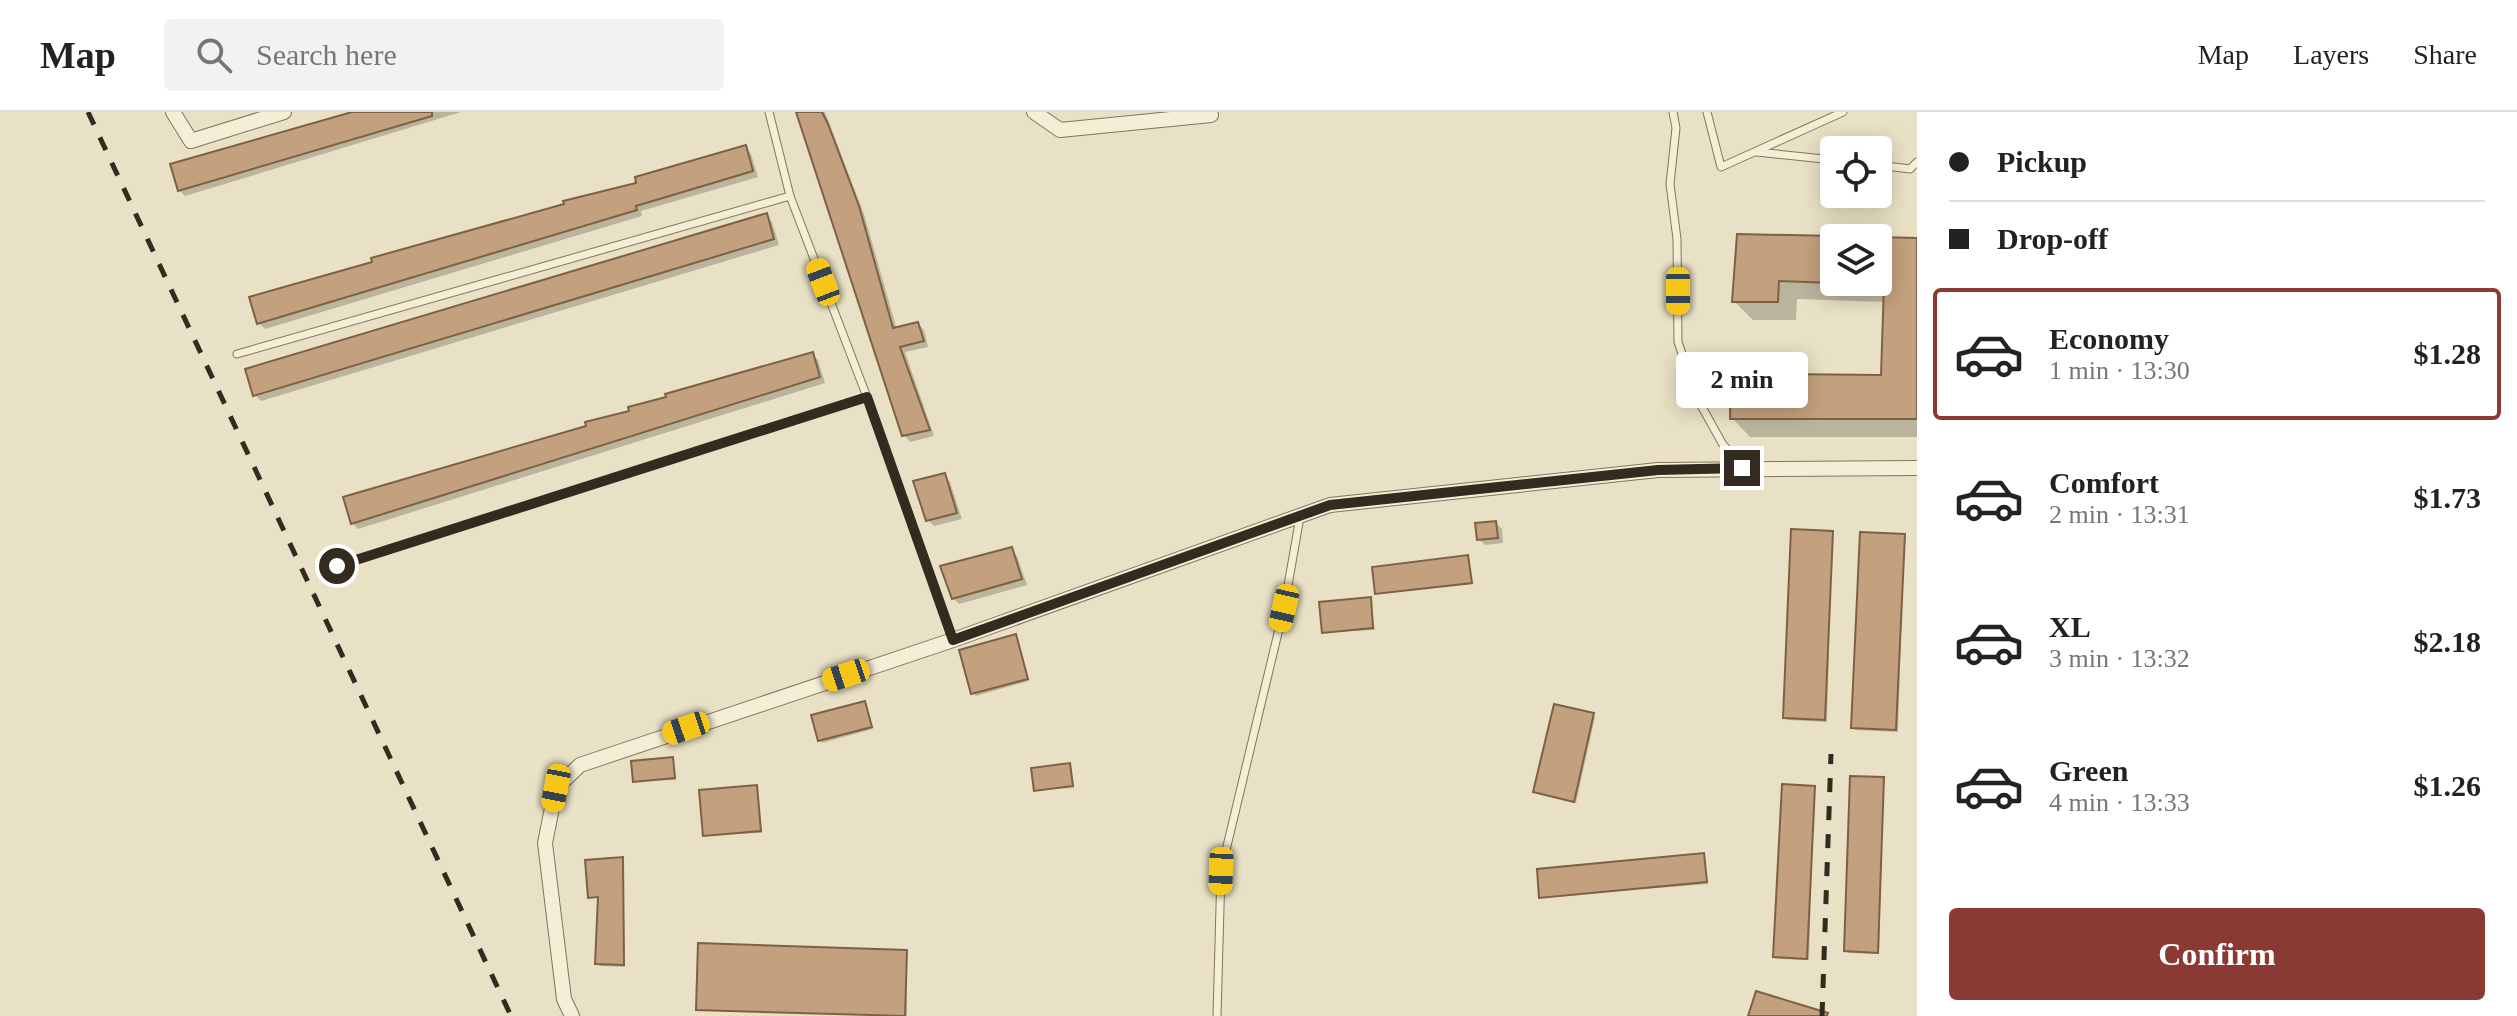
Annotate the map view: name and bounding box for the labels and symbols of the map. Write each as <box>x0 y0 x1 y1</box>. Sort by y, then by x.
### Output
car <box>803 255 843 309</box>
car <box>1666 267 1690 315</box>
callout: 2 min <box>1676 352 1808 408</box>
route end <box>1724 450 1760 486</box>
route start <box>319 548 355 584</box>
car <box>1267 582 1301 634</box>
car <box>819 656 873 694</box>
car <box>659 709 713 747</box>
car <box>540 762 572 814</box>
car <box>1208 847 1234 895</box>

